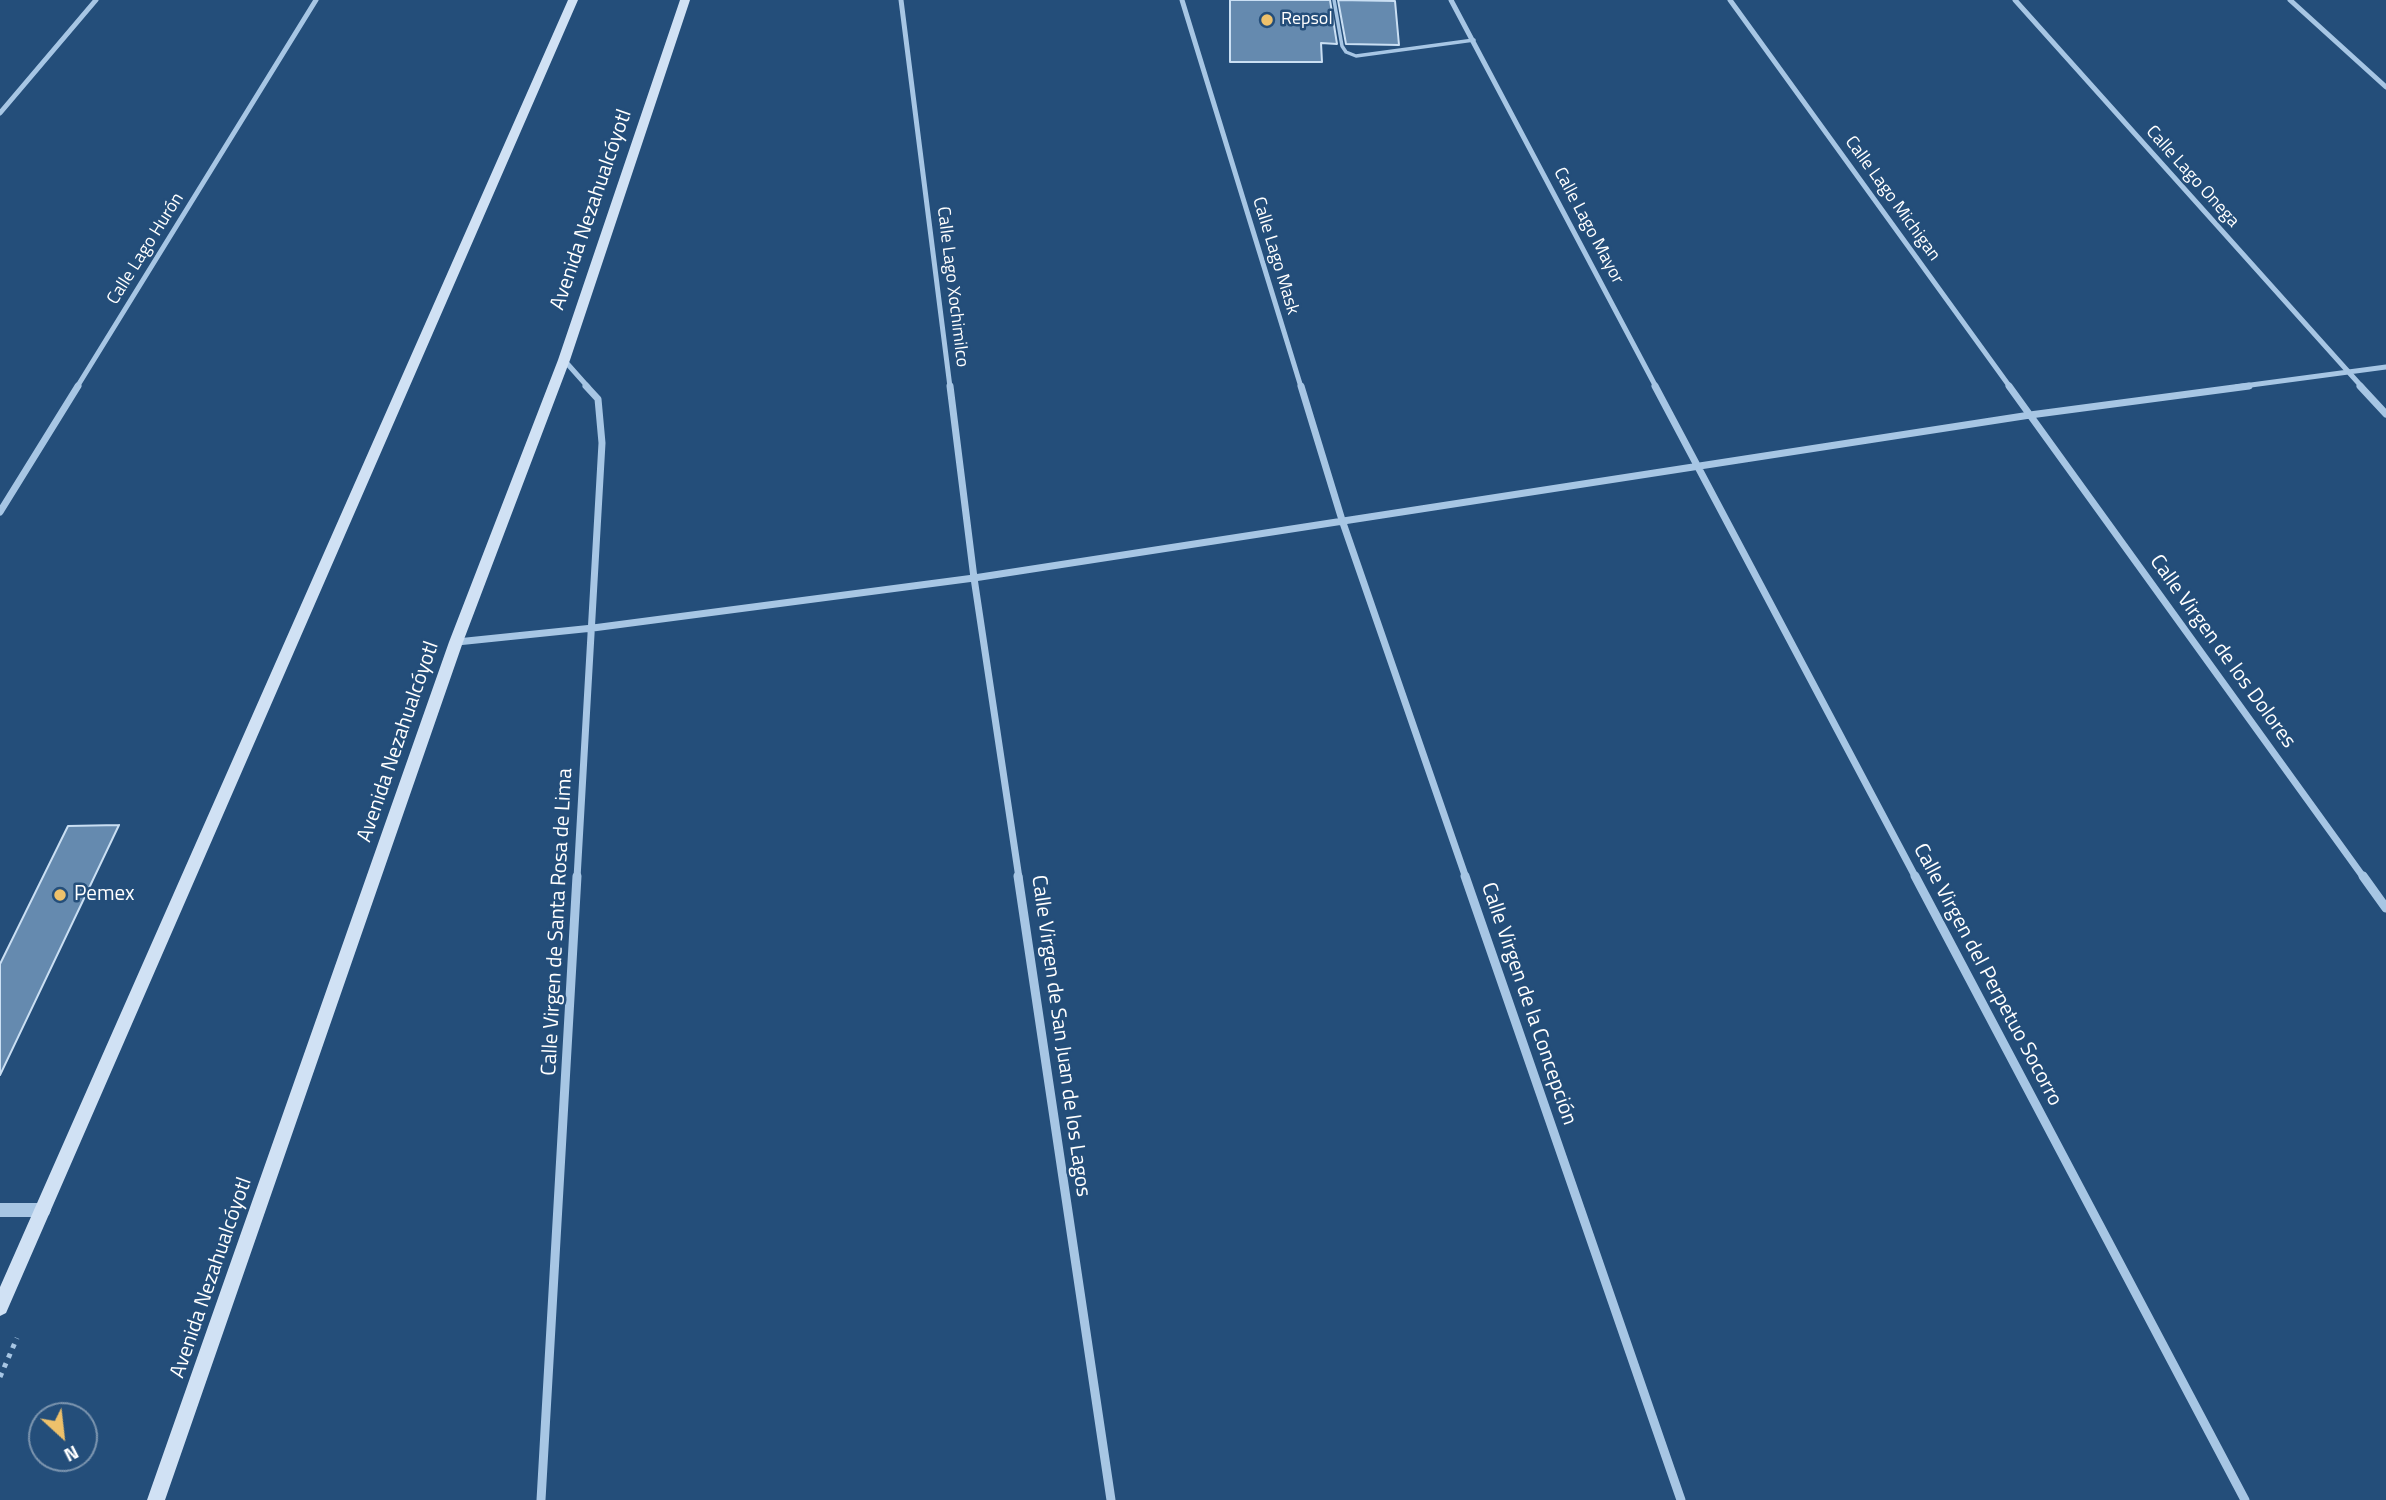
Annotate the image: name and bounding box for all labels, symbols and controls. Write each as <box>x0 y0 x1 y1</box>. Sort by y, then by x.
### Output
place label: Repsol <box>1281 9 1333 31</box>
marker: Repsol <box>1259 12 1275 28</box>
street label: Avenida Nezahualcóyotl <box>546 106 638 314</box>
street label: Calle Lago Onega <box>2141 122 2243 232</box>
street label: Calle Lago Michigan <box>1839 132 1945 266</box>
street label: Calle Lago Mayor <box>1548 164 1628 288</box>
street label: Calle Lago Hurón <box>103 189 189 309</box>
street label: Calle Lago Mask <box>1247 195 1303 317</box>
street label: Calle Lago Xochimilco <box>931 206 973 368</box>
street label: Calle Virgen de los Dolores <box>2143 550 2301 754</box>
street label: Avenida Nezahualcóyotl <box>353 638 445 846</box>
street label: Calle Virgen de Santa Rosa de Lima <box>537 768 579 1076</box>
street label: Calle Virgen del Perpetuo Socorro <box>1907 840 2067 1110</box>
street label: Calle Virgen de San Juan de los Lagos <box>1025 873 1095 1199</box>
street label: Calle Virgen de la Concepción <box>1475 879 1581 1129</box>
place label: Pemex <box>74 882 135 908</box>
marker: Pemex <box>52 887 68 903</box>
street label: Avenida Nezahualcóyotl <box>166 1174 258 1382</box>
north arrow <box>28 1402 98 1472</box>
text: N <box>59 1438 84 1470</box>

